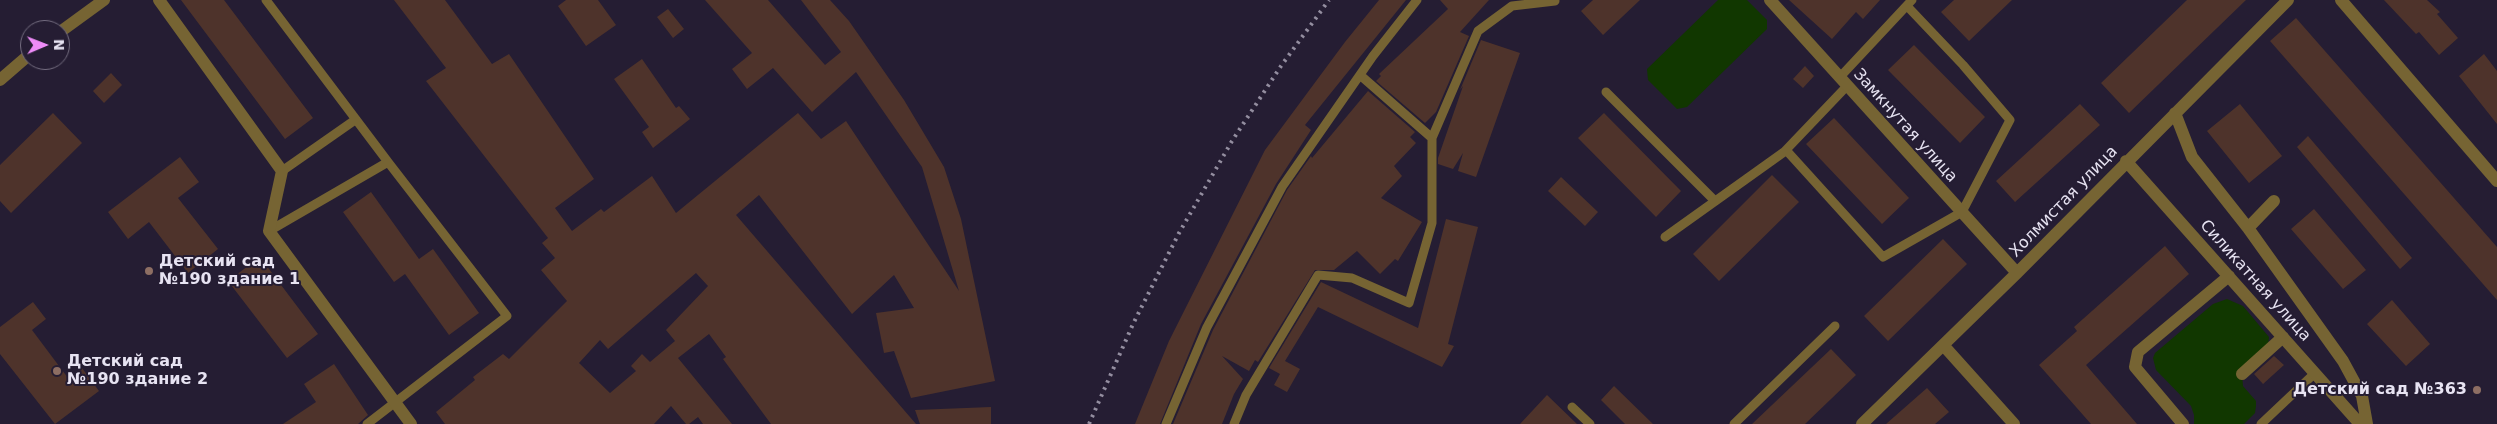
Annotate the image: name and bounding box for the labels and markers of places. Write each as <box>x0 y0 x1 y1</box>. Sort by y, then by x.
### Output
place label: Детский сад №190 здание 1 <box>159 252 300 290</box>
marker: Детский сад №190 здание 1 <box>143 265 155 277</box>
place label: Детский сад №190 здание 2 <box>67 352 208 390</box>
marker: Детский сад №190 здание 2 <box>51 365 63 377</box>
place label: Детский сад №363 <box>2293 380 2467 400</box>
marker: Детский сад №363 <box>2471 384 2483 396</box>

